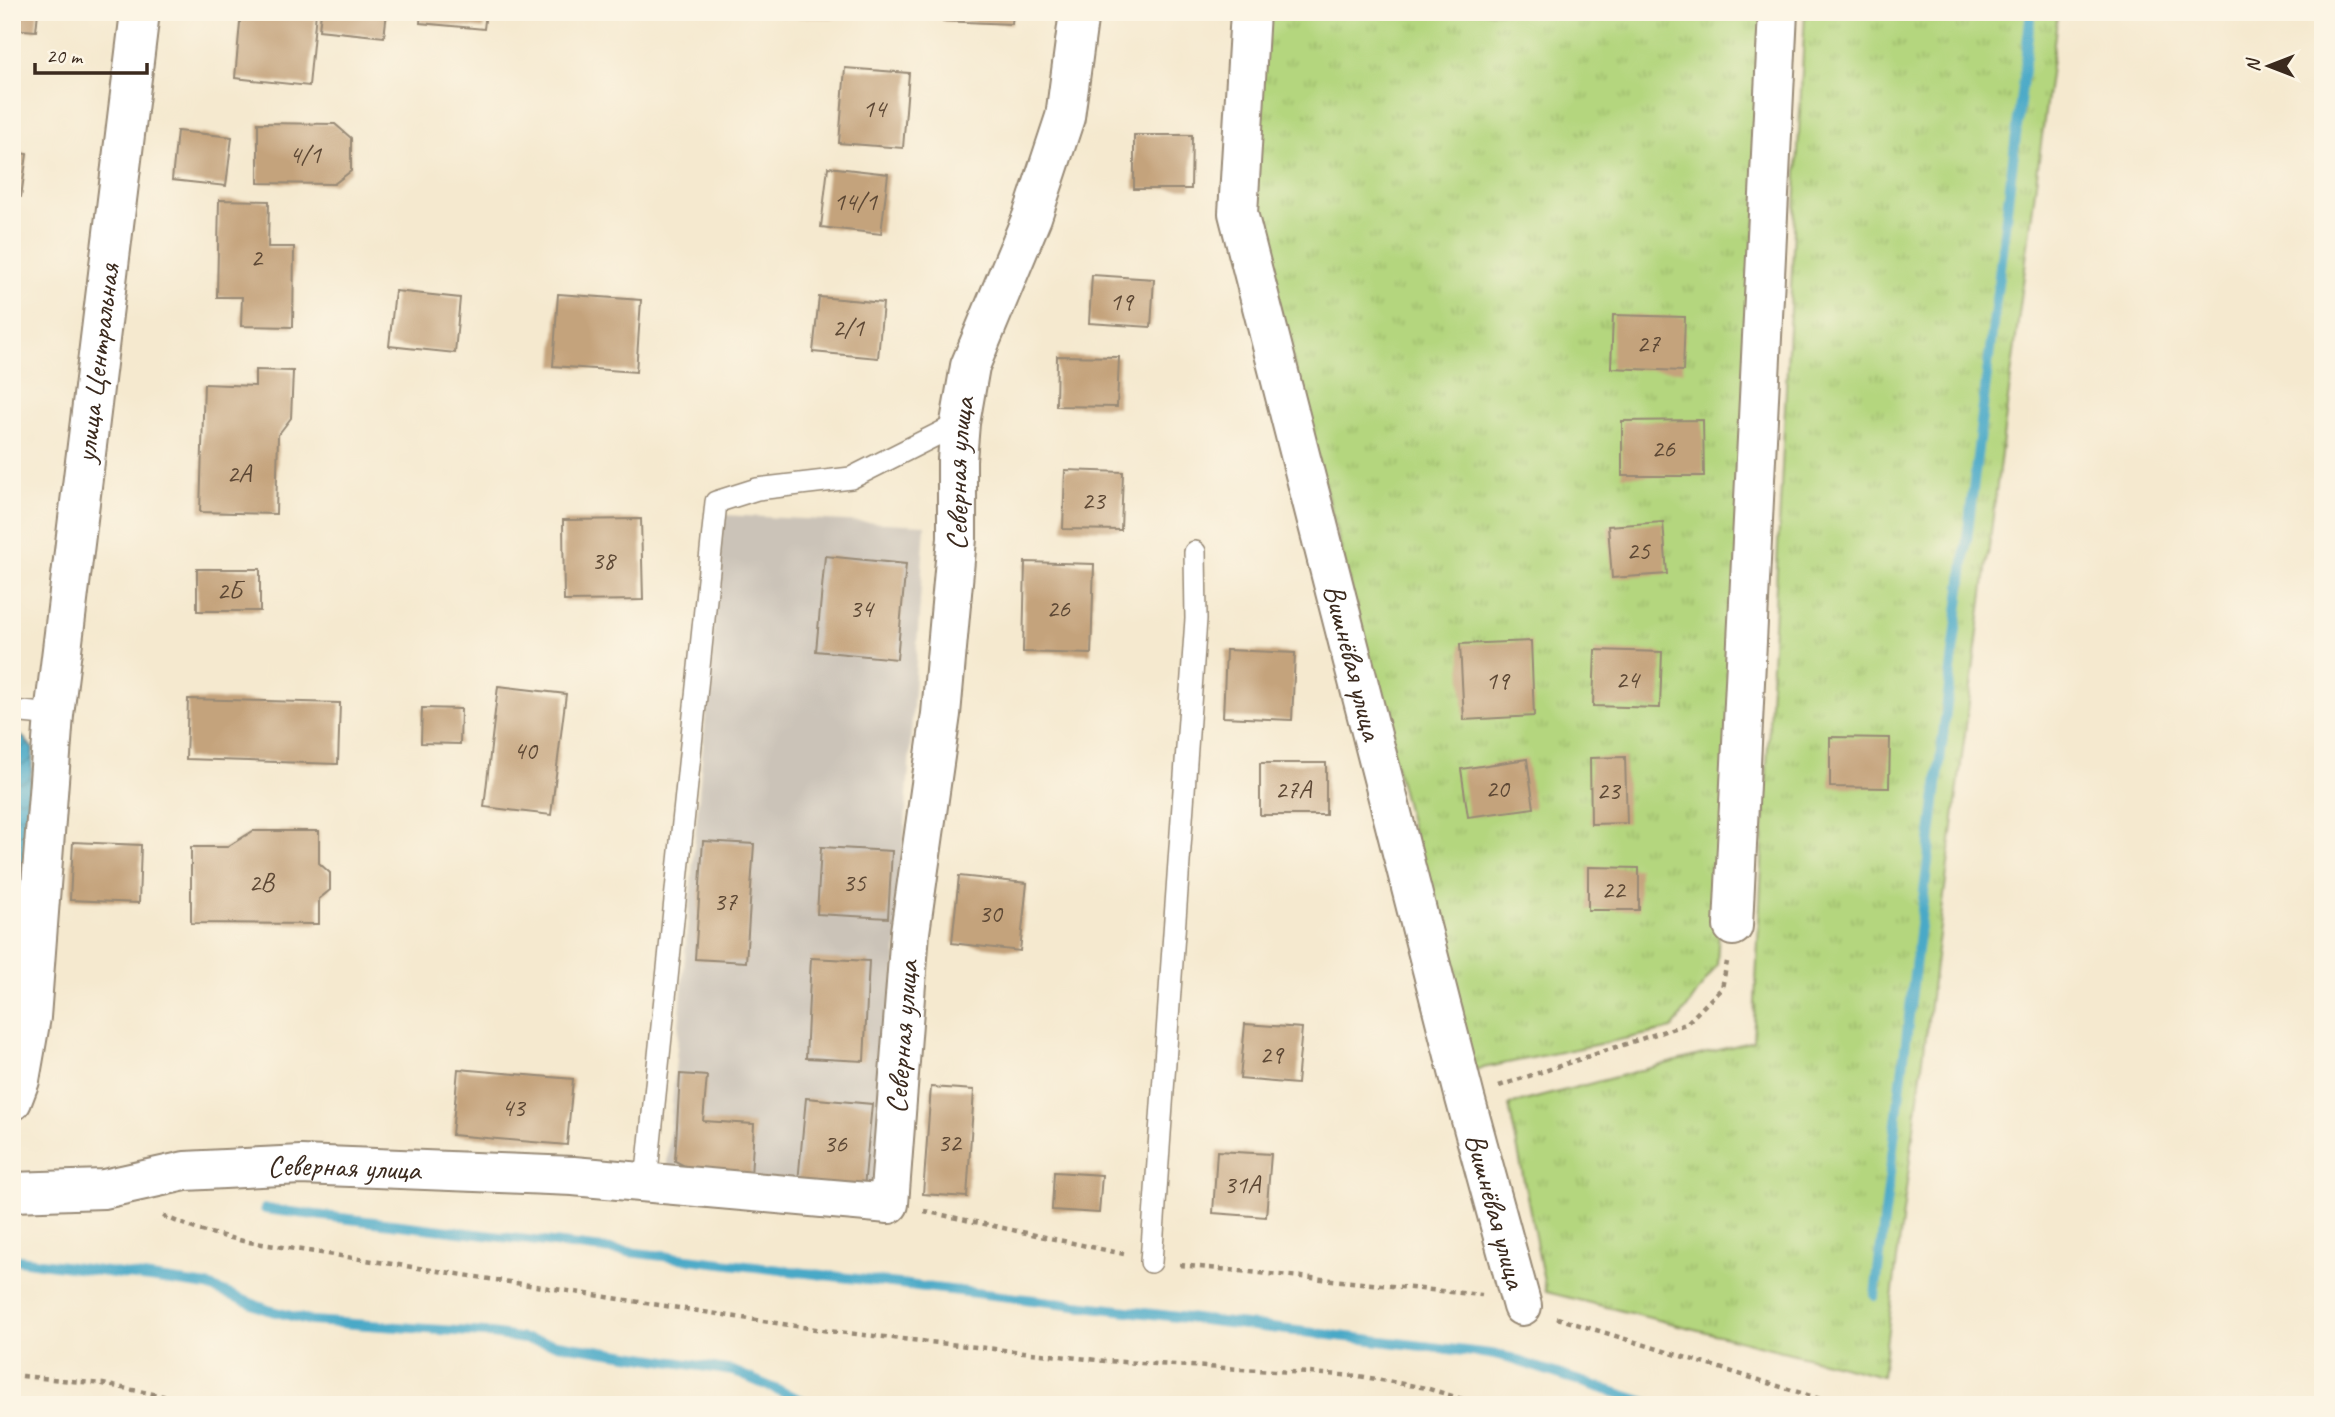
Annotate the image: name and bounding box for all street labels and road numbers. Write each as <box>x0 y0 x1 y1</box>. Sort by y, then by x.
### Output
street label: улица Центральная <box>66 260 128 466</box>
street label: Северная улица <box>937 392 984 552</box>
street label: Вишнёвая улица <box>1315 580 1392 746</box>
street label: Северная улица <box>877 957 927 1115</box>
street label: Вишнёвая улица <box>1457 1129 1536 1294</box>
street label: Северная улица <box>266 1146 423 1189</box>

